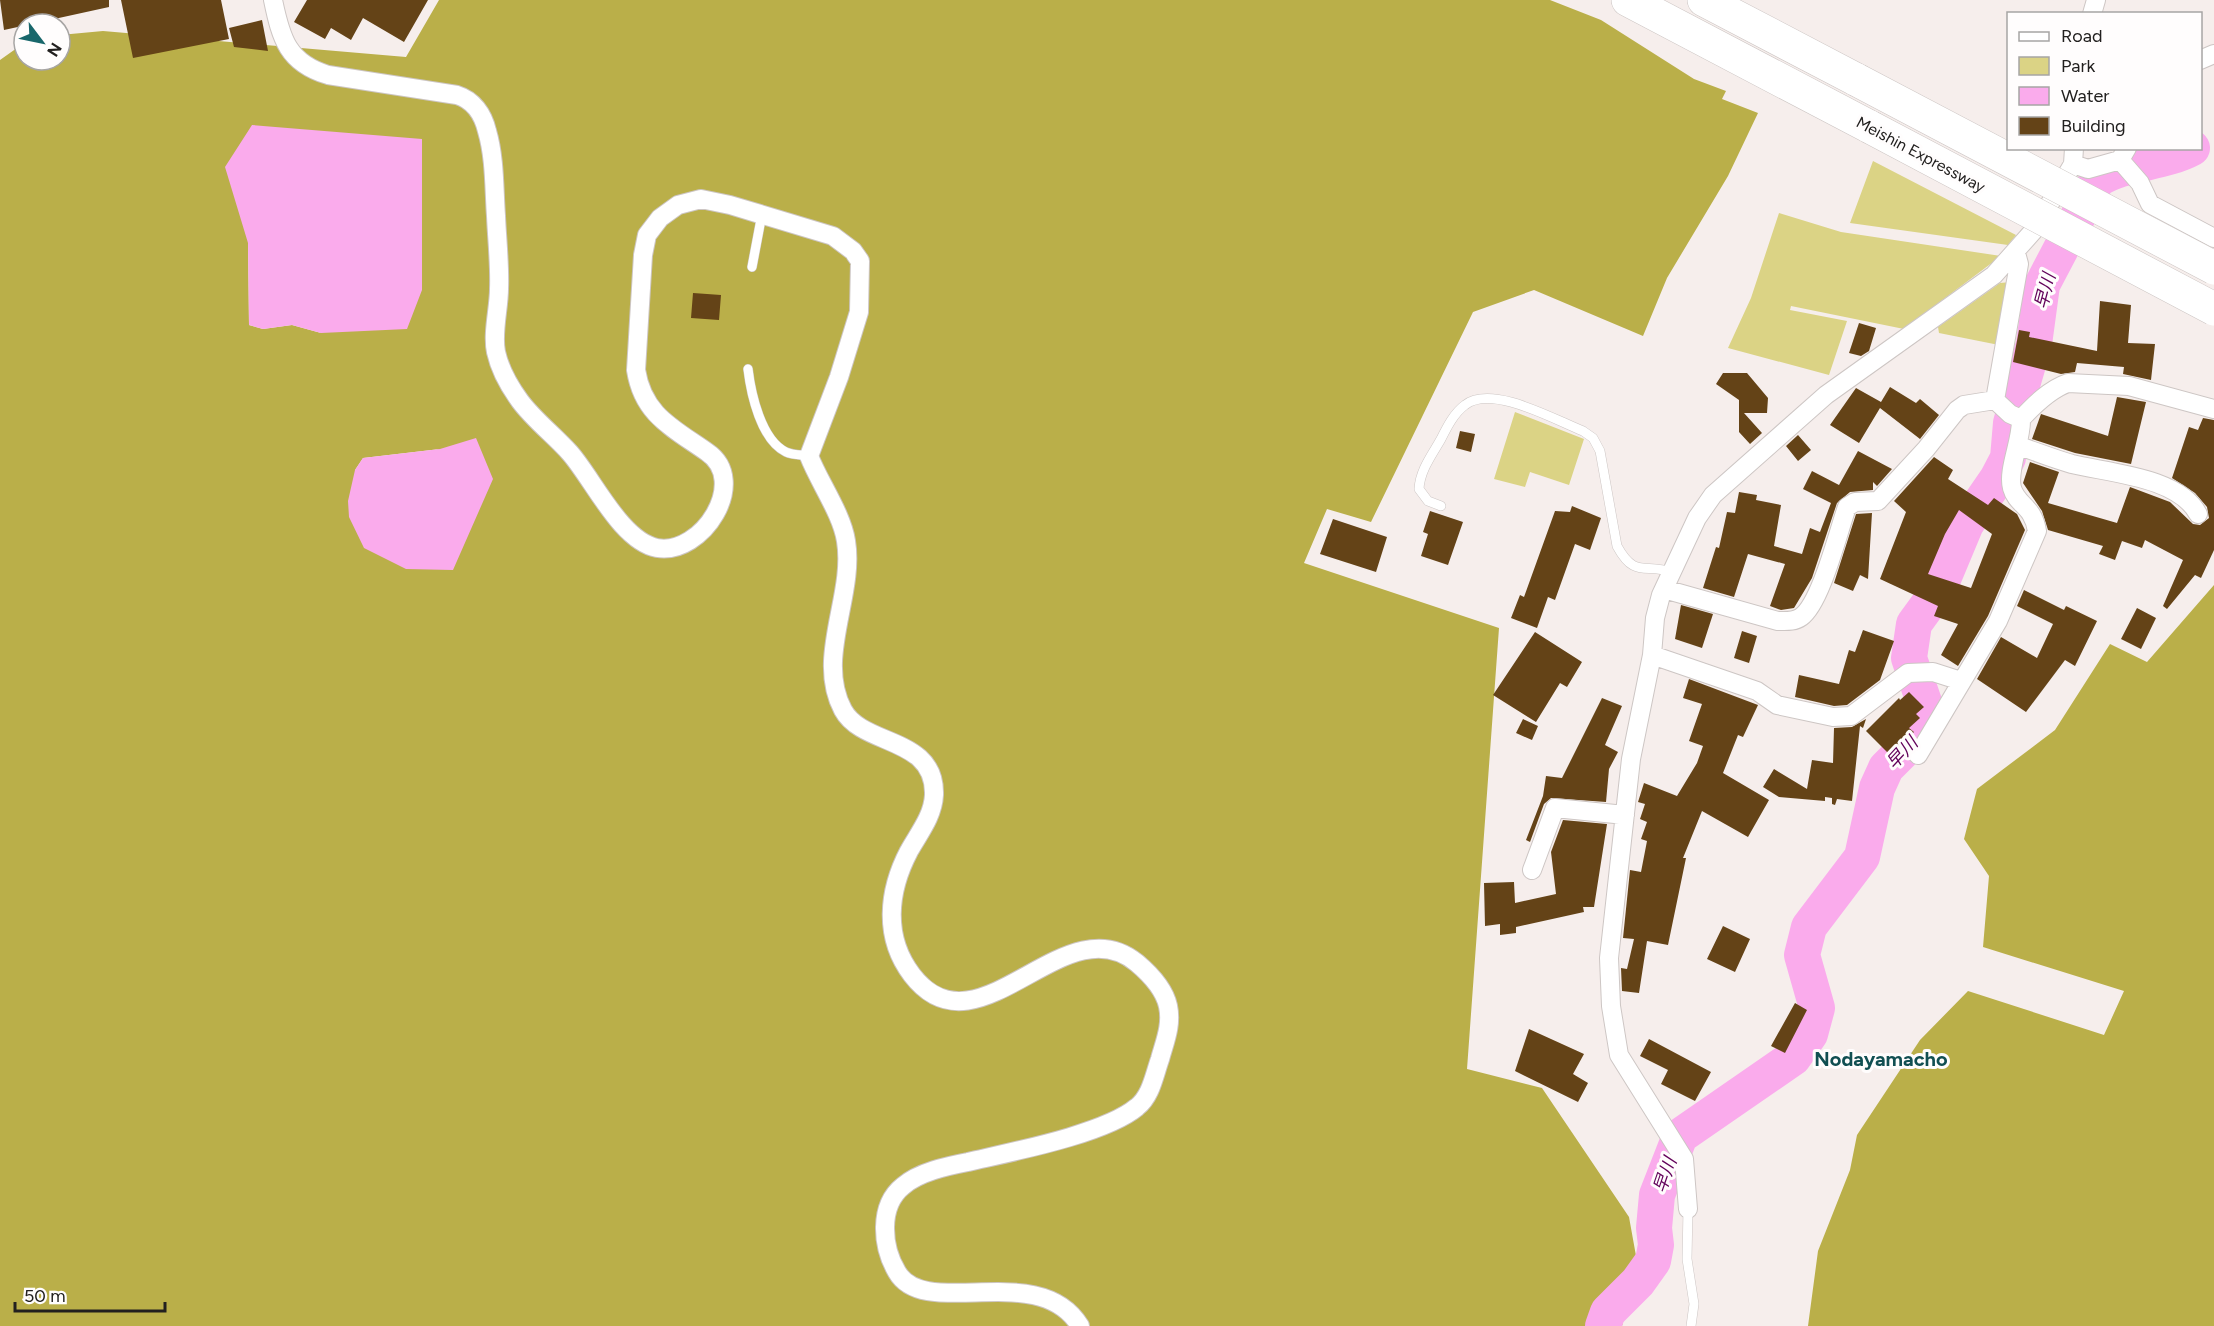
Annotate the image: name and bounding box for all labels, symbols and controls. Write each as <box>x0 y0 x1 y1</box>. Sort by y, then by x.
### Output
north arrow <box>12 12 72 72</box>
legend <box>2007 12 2202 150</box>
text: Road <box>2061 25 2102 47</box>
text: N <box>43 39 66 60</box>
text: Park <box>2061 55 2096 77</box>
text: Water <box>2061 85 2109 107</box>
street label: Meishin Expressway <box>1853 112 1989 197</box>
text: Building <box>2061 115 2126 137</box>
water label: 早川 <box>2030 269 2061 311</box>
water label: 早川 <box>1882 731 1924 774</box>
district label: Nodayamacho <box>1814 1047 1948 1071</box>
water label: 早川 <box>1649 1153 1682 1196</box>
scale bar <box>15 1275 165 1313</box>
text: 50 m <box>24 1285 66 1307</box>

